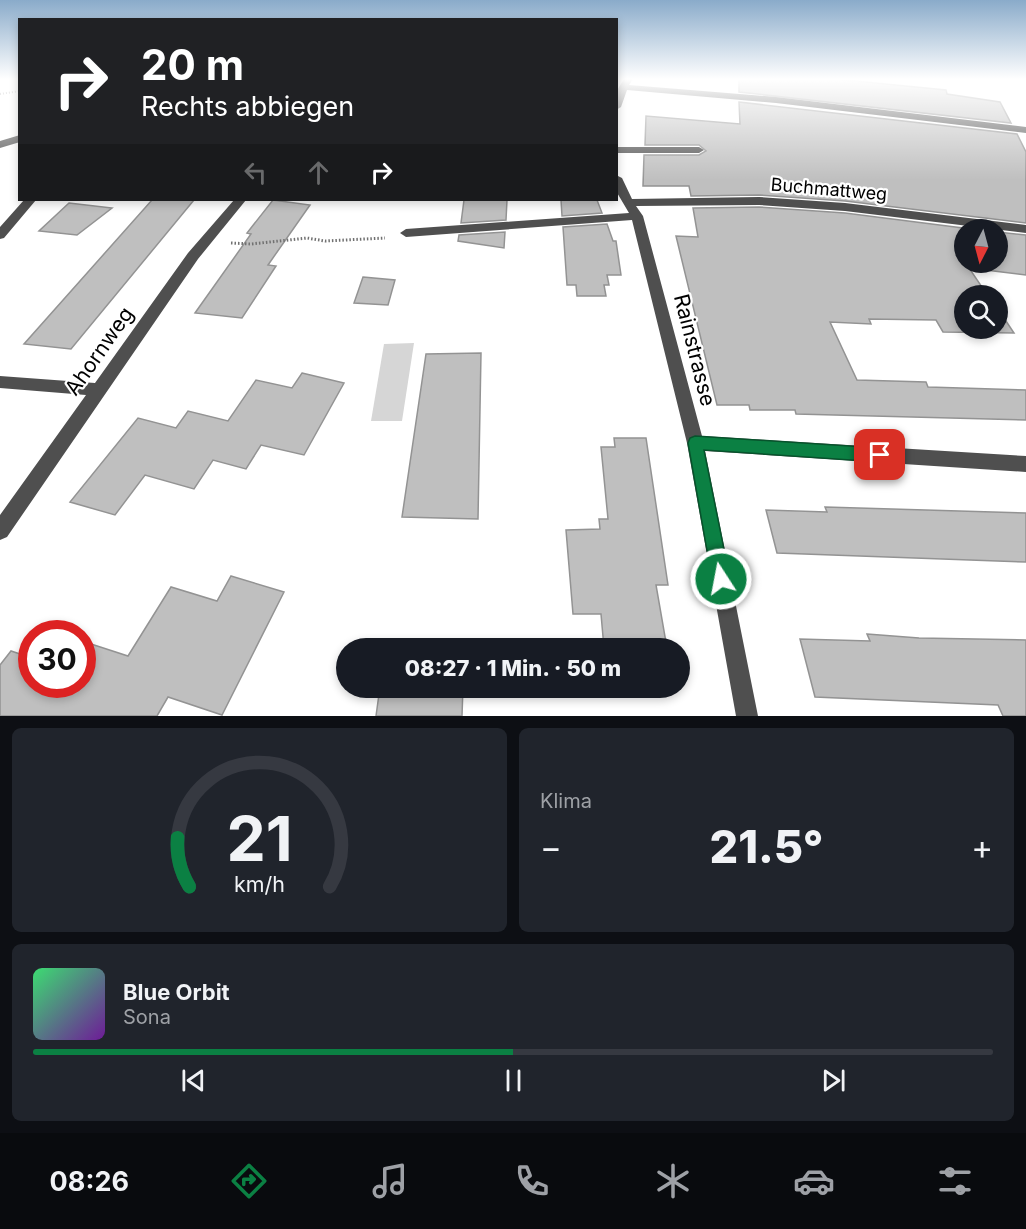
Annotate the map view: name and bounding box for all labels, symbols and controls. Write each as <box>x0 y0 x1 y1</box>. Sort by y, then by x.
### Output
text: 20 m <box>141 39 244 90</box>
icon: right <box>42 42 120 120</box>
text: Rechts abbiegen <box>141 90 354 123</box>
icon: left <box>239 156 272 189</box>
icon: ahead <box>302 156 335 189</box>
icon: right <box>365 156 398 189</box>
street label: Buchmattweg <box>770 173 888 205</box>
north arrow <box>954 219 1008 273</box>
map controls <box>954 219 1008 339</box>
button: search <box>954 285 1008 339</box>
street label: Rainstrasse <box>669 291 721 409</box>
street label: Ahornweg <box>59 302 139 400</box>
pin <box>854 429 905 480</box>
icon: arrive <box>863 438 896 471</box>
position arrow <box>689 547 753 611</box>
speed limit sign: 30 <box>18 620 96 698</box>
text: 08:27 · 1 Min. · 50 m <box>405 655 621 681</box>
text: Klima <box>540 789 592 813</box>
text: 21 <box>226 801 293 876</box>
text: 21.5° <box>709 819 824 874</box>
text: − <box>540 827 562 867</box>
text: + <box>971 827 993 867</box>
text: km/h <box>234 871 285 897</box>
text: Blue Orbit <box>123 979 230 1005</box>
text: Sona <box>123 1005 171 1029</box>
icon: previous <box>177 1064 210 1097</box>
icon: pause <box>497 1064 530 1097</box>
icon: next <box>817 1064 850 1097</box>
icon: directions <box>228 1160 270 1202</box>
icon: music <box>369 1160 411 1202</box>
icon: phone <box>511 1160 553 1202</box>
icon: climate <box>652 1160 694 1202</box>
icon: car <box>793 1160 835 1202</box>
icon: filters <box>934 1160 976 1202</box>
text: 08:26 <box>50 1165 129 1198</box>

